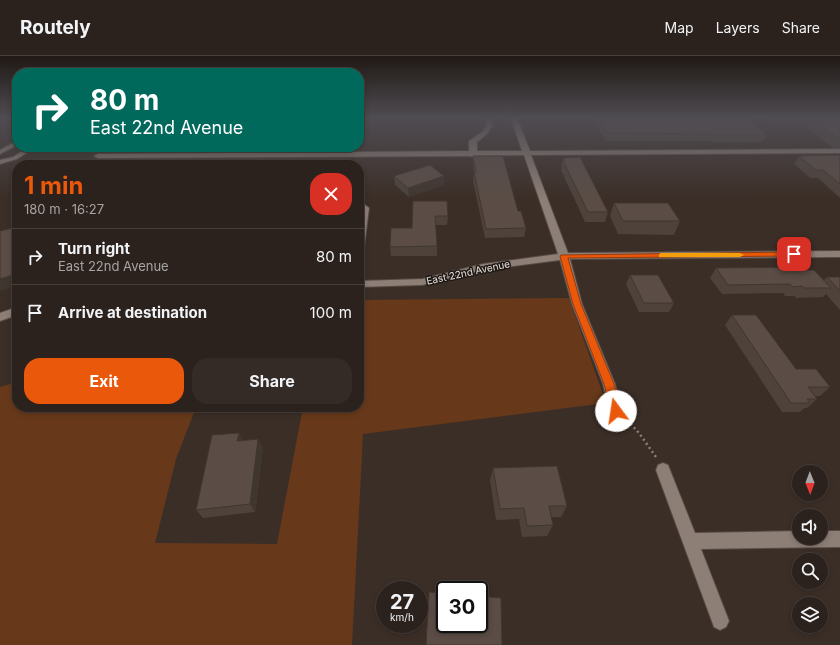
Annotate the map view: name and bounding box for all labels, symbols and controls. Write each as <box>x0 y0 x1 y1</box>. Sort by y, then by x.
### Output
text: Routely <box>20 16 91 39</box>
text: Map <box>665 19 694 36</box>
text: Layers <box>716 19 760 36</box>
text: Share <box>782 19 820 36</box>
text: 80 m <box>90 83 159 117</box>
icon: right <box>24 84 76 136</box>
text: East 22nd Avenue <box>90 117 243 138</box>
text: 1 min <box>24 171 83 200</box>
button: close <box>310 173 352 215</box>
text: 180 m · 16:27 <box>24 201 104 217</box>
pin <box>777 237 811 271</box>
text: Turn right <box>58 239 130 258</box>
icon: arrive <box>783 243 805 265</box>
icon: right <box>24 246 46 268</box>
text: 80 m <box>316 247 352 266</box>
street label: East 22nd Avenue <box>425 257 511 287</box>
text: East 22nd Avenue <box>58 258 169 274</box>
icon: arrive <box>24 302 46 324</box>
text: Arrive at destination <box>58 303 207 322</box>
text: 100 m <box>310 303 352 322</box>
button: Exit <box>24 358 184 404</box>
button: Share <box>192 358 352 404</box>
position arrow <box>595 390 637 432</box>
north arrow <box>792 465 828 501</box>
map controls <box>792 465 828 633</box>
button: sound <box>792 509 828 545</box>
button: search <box>792 553 828 589</box>
speed limit sign: 30 <box>436 581 488 633</box>
text: 27 <box>390 590 414 614</box>
button: layers <box>792 597 828 633</box>
text: km/h <box>390 611 414 623</box>

